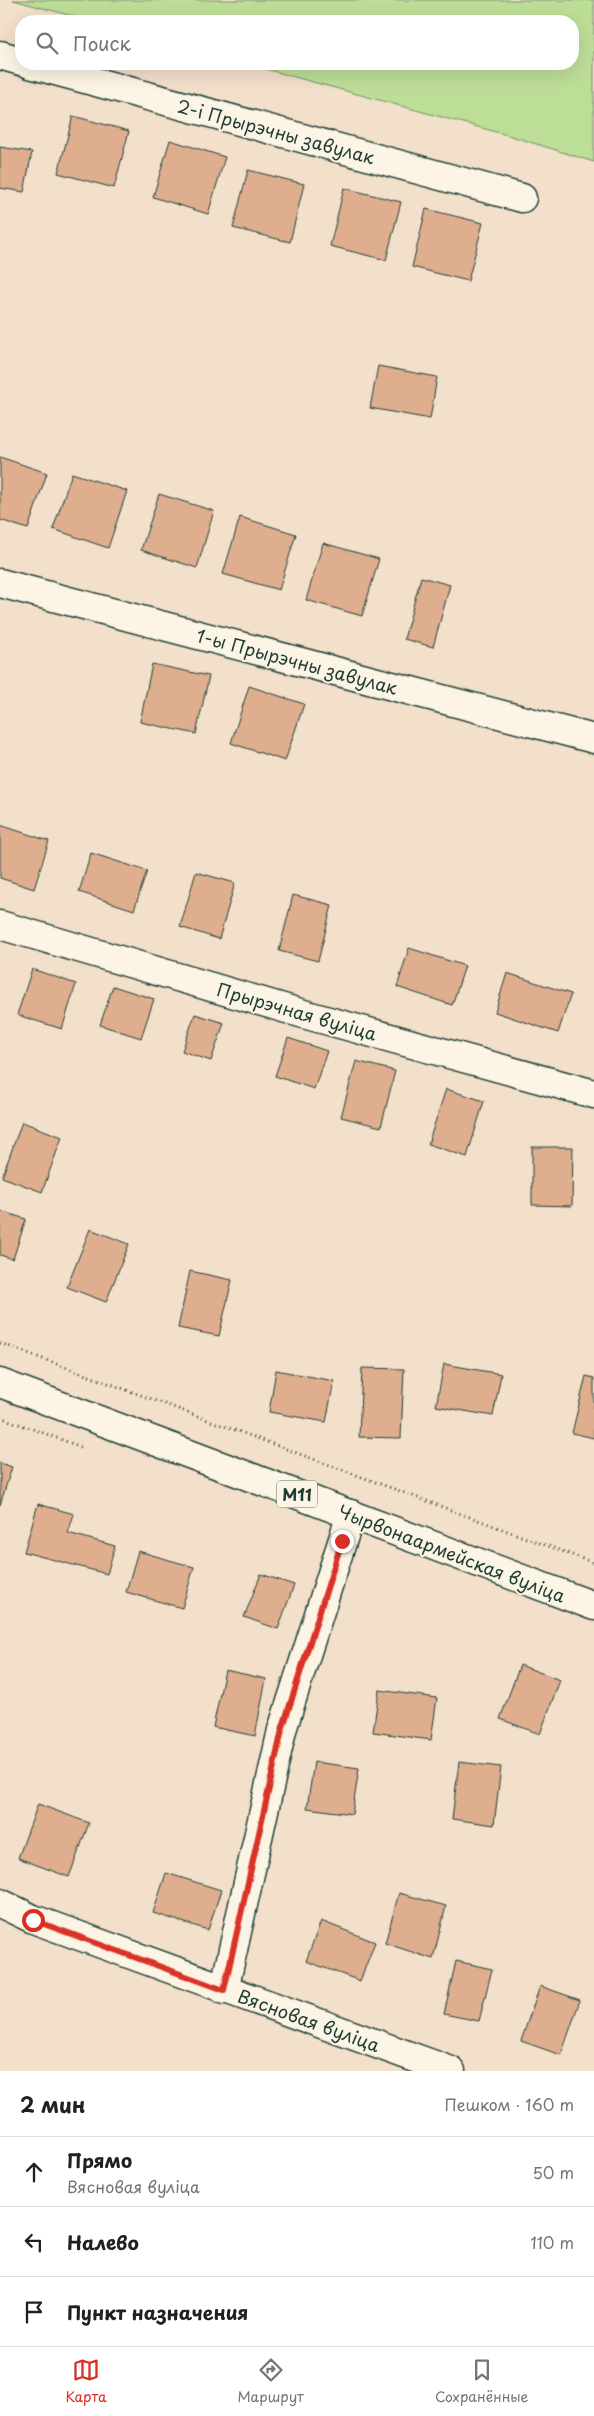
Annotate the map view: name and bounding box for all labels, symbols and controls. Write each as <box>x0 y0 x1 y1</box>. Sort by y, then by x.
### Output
search box <box>15 15 579 70</box>
icon: search <box>33 29 61 57</box>
text: Поиск <box>73 29 131 57</box>
street label: 2-і Прырэчны завулак <box>174 92 378 170</box>
street label: 1-ы Прырэчны завулак <box>193 621 401 701</box>
street label: Прырэчная вуліца <box>214 975 380 1047</box>
road number: М11 <box>277 1480 317 1508</box>
street label: Чырвонаармейская вуліца <box>334 1497 570 1609</box>
route end <box>331 1530 354 1553</box>
route start <box>22 1909 45 1932</box>
street label: Вясновая вуліца <box>234 1982 384 2058</box>
text: 2 мин <box>20 2088 85 2120</box>
text: Пешком · 160 m <box>445 2092 574 2116</box>
text: Прямо <box>67 2146 132 2174</box>
icon: ahead <box>20 2158 48 2186</box>
text: 50 m <box>533 2160 574 2184</box>
text: Вясновая вуліца <box>67 2174 200 2198</box>
icon: left <box>20 2228 48 2256</box>
text: Налево <box>67 2228 139 2256</box>
text: 110 m <box>531 2230 574 2254</box>
icon: arrive <box>20 2298 48 2326</box>
text: Пункт назначения <box>67 2298 248 2326</box>
tab: Карта <box>66 2356 107 2407</box>
tab: Маршрут <box>238 2356 304 2407</box>
tab: Сохранённые <box>435 2356 528 2407</box>

